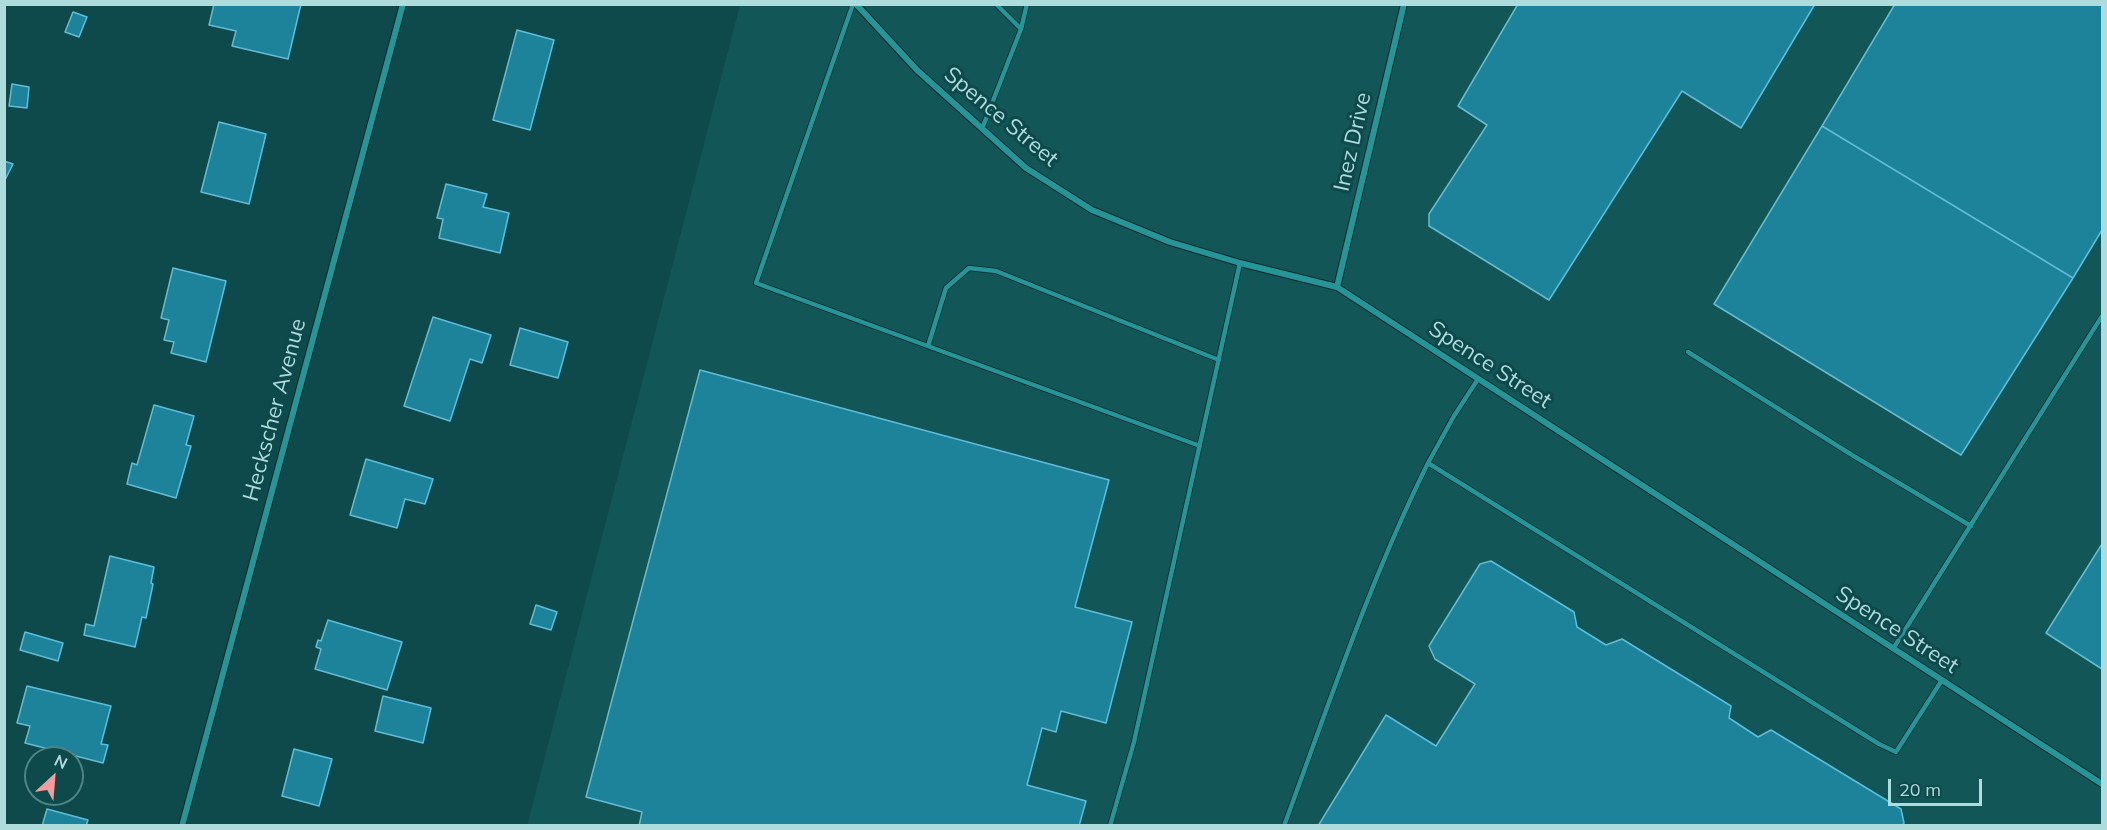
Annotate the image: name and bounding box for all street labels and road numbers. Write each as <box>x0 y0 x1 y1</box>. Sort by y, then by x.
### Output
street label: Spence Street <box>939 62 1063 172</box>
street label: Inez Drive <box>1329 90 1377 194</box>
street label: Heckscher Avenue <box>238 316 312 504</box>
street label: Spence Street <box>1424 316 1556 414</box>
street label: Spence Street <box>1831 581 1963 679</box>

